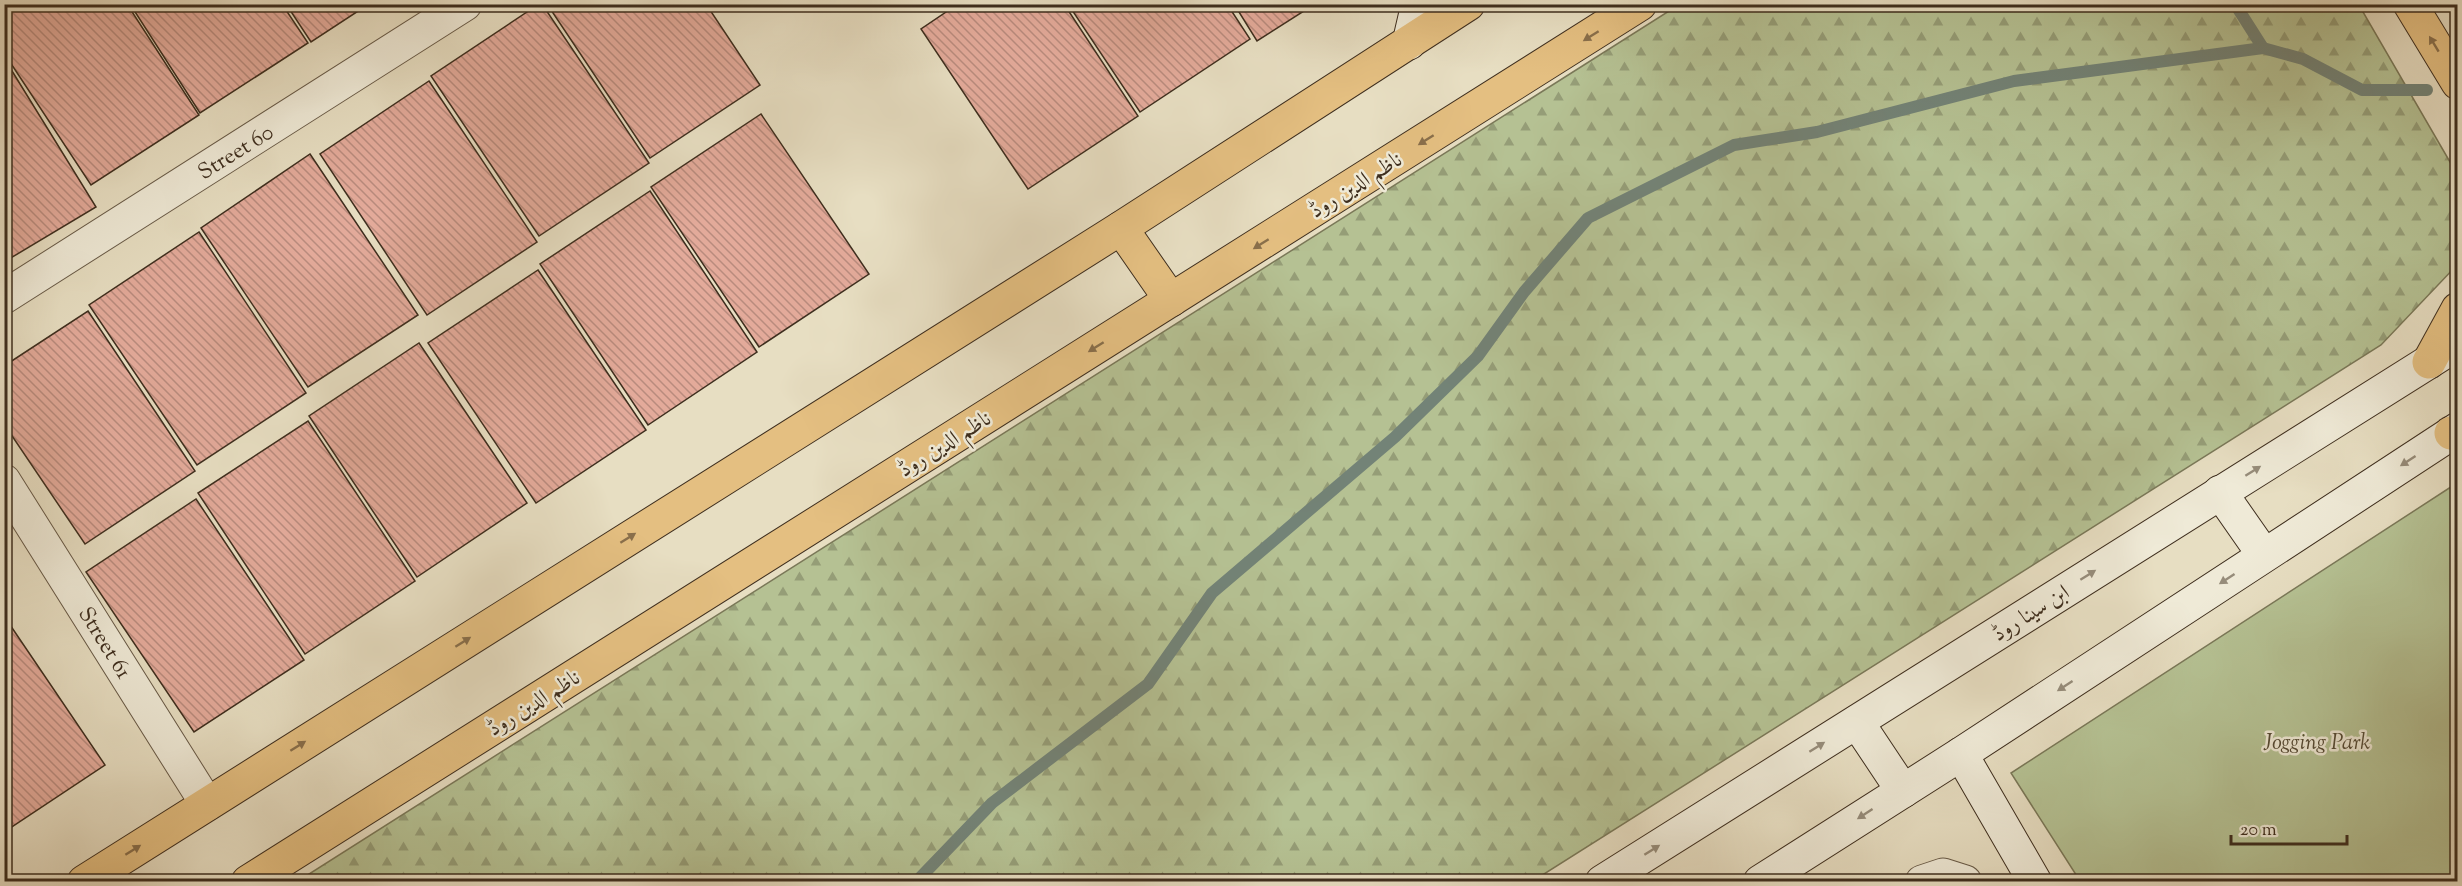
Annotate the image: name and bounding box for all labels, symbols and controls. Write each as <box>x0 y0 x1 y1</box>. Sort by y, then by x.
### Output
one-way arrow <box>1583 30 1599 41</box>
one-way arrow <box>2428 36 2439 52</box>
street label: Street 60 <box>192 118 281 189</box>
one-way arrow <box>1418 134 1434 145</box>
street label: ناظم الدین روڈ <box>1304 145 1410 229</box>
one-way arrow <box>1253 238 1269 249</box>
one-way arrow <box>1088 342 1104 353</box>
street label: ناظم الدین روڈ <box>893 404 999 488</box>
one-way arrow <box>2401 455 2417 467</box>
one-way arrow <box>2245 466 2261 477</box>
one-way arrow <box>620 533 636 544</box>
one-way arrow <box>2080 570 2096 581</box>
one-way arrow <box>2220 573 2236 585</box>
street label: ابن سینا روڈ <box>1986 578 2077 651</box>
street label: Street 61 <box>69 601 138 686</box>
one-way arrow <box>455 637 471 648</box>
street label: ناظم الدین روڈ <box>482 663 588 747</box>
one-way arrow <box>2057 680 2073 692</box>
park label: Jogging Park <box>2263 728 2370 760</box>
one-way arrow <box>290 741 306 752</box>
one-way arrow <box>1809 741 1825 752</box>
scale bar <box>2231 808 2346 846</box>
one-way arrow <box>1857 809 1873 820</box>
text: 20 m <box>2240 818 2277 844</box>
one-way arrow <box>125 845 141 856</box>
one-way arrow <box>1643 845 1660 856</box>

